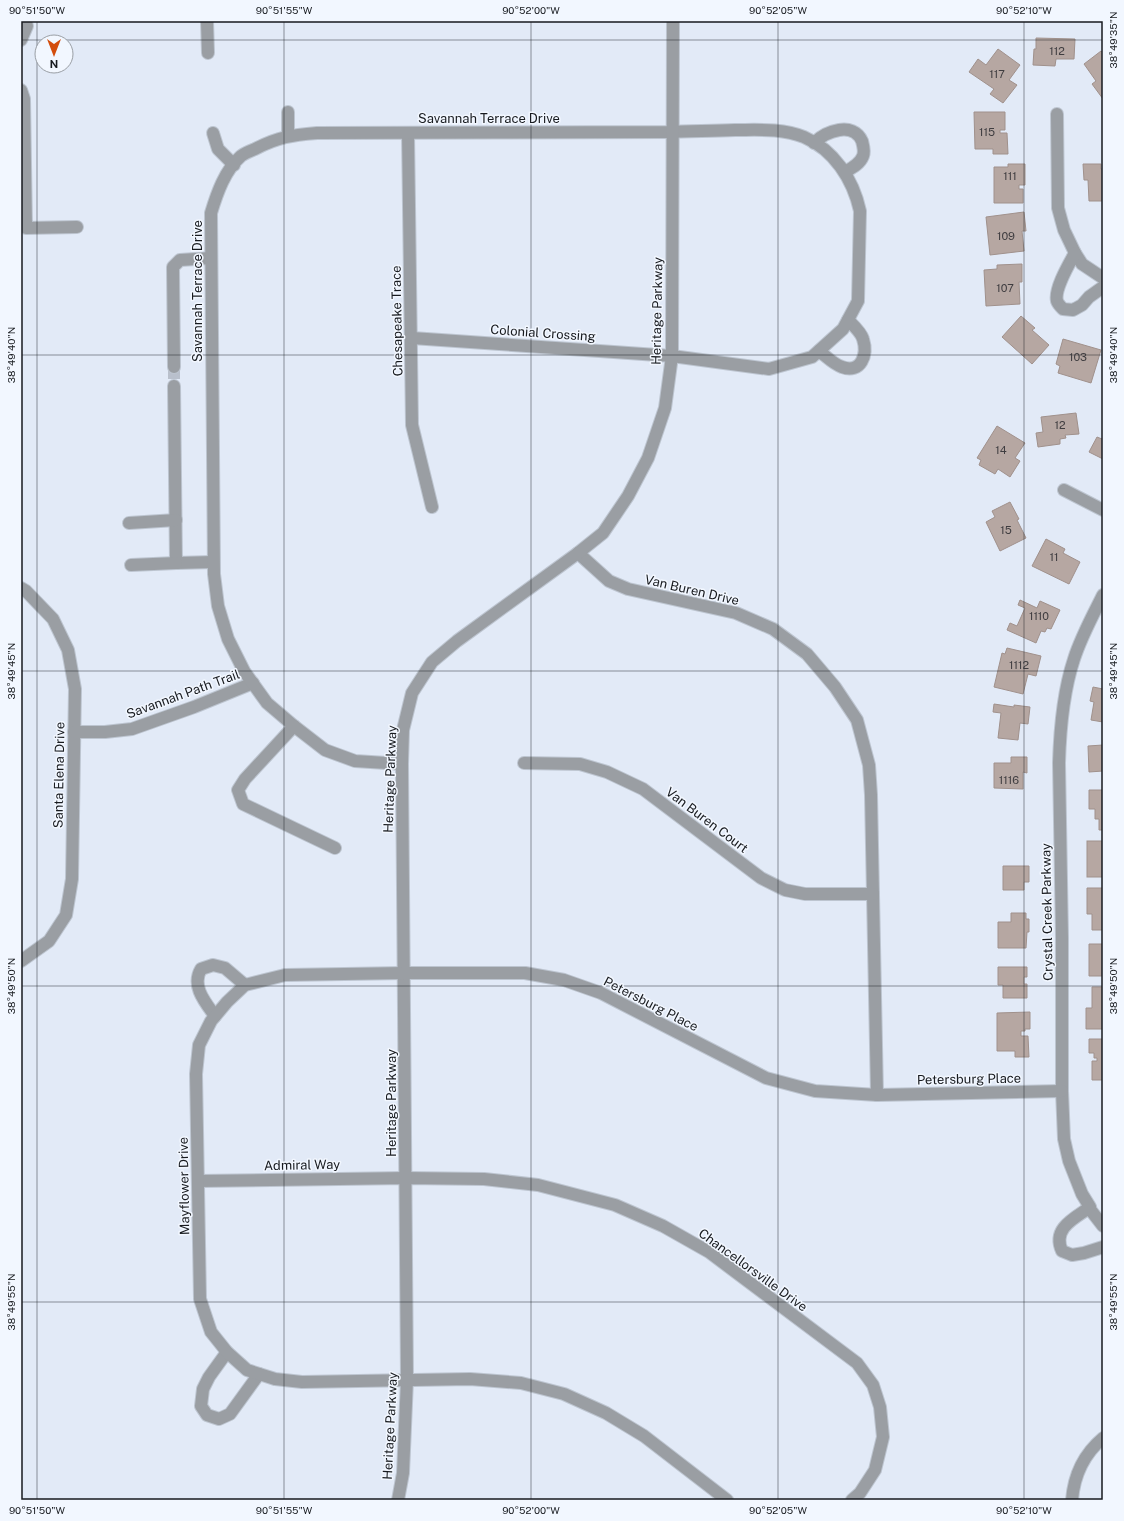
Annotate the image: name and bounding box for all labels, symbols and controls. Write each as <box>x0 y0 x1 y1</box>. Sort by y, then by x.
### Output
text: 90°51'50"W <box>9 4 66 16</box>
text: 90°51'55"W <box>256 4 313 16</box>
text: 90°52'00"W <box>502 4 560 16</box>
text: 90°52'05"W <box>749 4 808 16</box>
text: 90°52'10"W <box>996 4 1052 16</box>
text: 38°49'35"N <box>1107 12 1119 68</box>
north arrow <box>34 34 74 74</box>
house number: 112 <box>1049 45 1065 57</box>
text: N <box>50 58 58 70</box>
house number: 117 <box>989 68 1005 80</box>
street label: Savannah Terrace Drive <box>418 111 560 126</box>
house number: 115 <box>979 126 995 138</box>
house number: 111 <box>1003 170 1017 182</box>
street label: Savannah Terrace Drive <box>190 220 205 362</box>
house number: 109 <box>997 230 1015 242</box>
street label: Heritage Parkway <box>649 257 665 365</box>
street label: Chesapeake Trace <box>389 265 405 377</box>
house number: 107 <box>996 282 1014 294</box>
street label: Colonial Crossing <box>490 322 596 344</box>
text: 38°49'40"N <box>5 327 17 383</box>
text: 38°49'40"N <box>1107 327 1119 383</box>
house number: 103 <box>1069 351 1087 363</box>
house number: 12 <box>1054 419 1066 431</box>
house number: 14 <box>995 444 1007 456</box>
house number: 15 <box>1000 524 1012 536</box>
house number: 11 <box>1050 551 1058 563</box>
street label: Van Buren Drive <box>643 572 741 608</box>
house number: 1110 <box>1029 610 1049 622</box>
text: 38°49'45"N <box>5 643 17 699</box>
text: 38°49'45"N <box>1107 643 1119 699</box>
house number: 1112 <box>1009 659 1029 671</box>
street label: Savannah Path Trail <box>124 667 242 721</box>
street label: Santa Elena Drive <box>51 722 67 828</box>
street label: Heritage Parkway <box>381 725 399 833</box>
house number: 1116 <box>999 774 1019 786</box>
street label: Van Buren Court <box>663 784 751 856</box>
street label: Crystal Creek Parkway <box>1038 843 1056 981</box>
text: 38°49'50"N <box>5 958 17 1014</box>
text: 38°49'50"N <box>1107 958 1119 1014</box>
street label: Petersburg Place <box>601 974 701 1034</box>
street label: Heritage Parkway <box>384 1049 399 1157</box>
street label: Petersburg Place <box>917 1071 1021 1087</box>
street label: Mayflower Drive <box>176 1137 192 1235</box>
street label: Admiral Way <box>264 1157 340 1173</box>
street label: Chancellorsville Drive <box>696 1226 810 1314</box>
text: 38°49'55"N <box>5 1274 17 1330</box>
text: 38°49'55"N <box>1107 1274 1119 1330</box>
street label: Heritage Parkway <box>380 1372 400 1480</box>
text: 90°51'50"W <box>9 1504 66 1516</box>
text: 90°51'55"W <box>256 1504 313 1516</box>
text: 90°52'00"W <box>502 1504 560 1516</box>
text: 90°52'05"W <box>749 1504 808 1516</box>
text: 90°52'10"W <box>996 1504 1052 1516</box>

